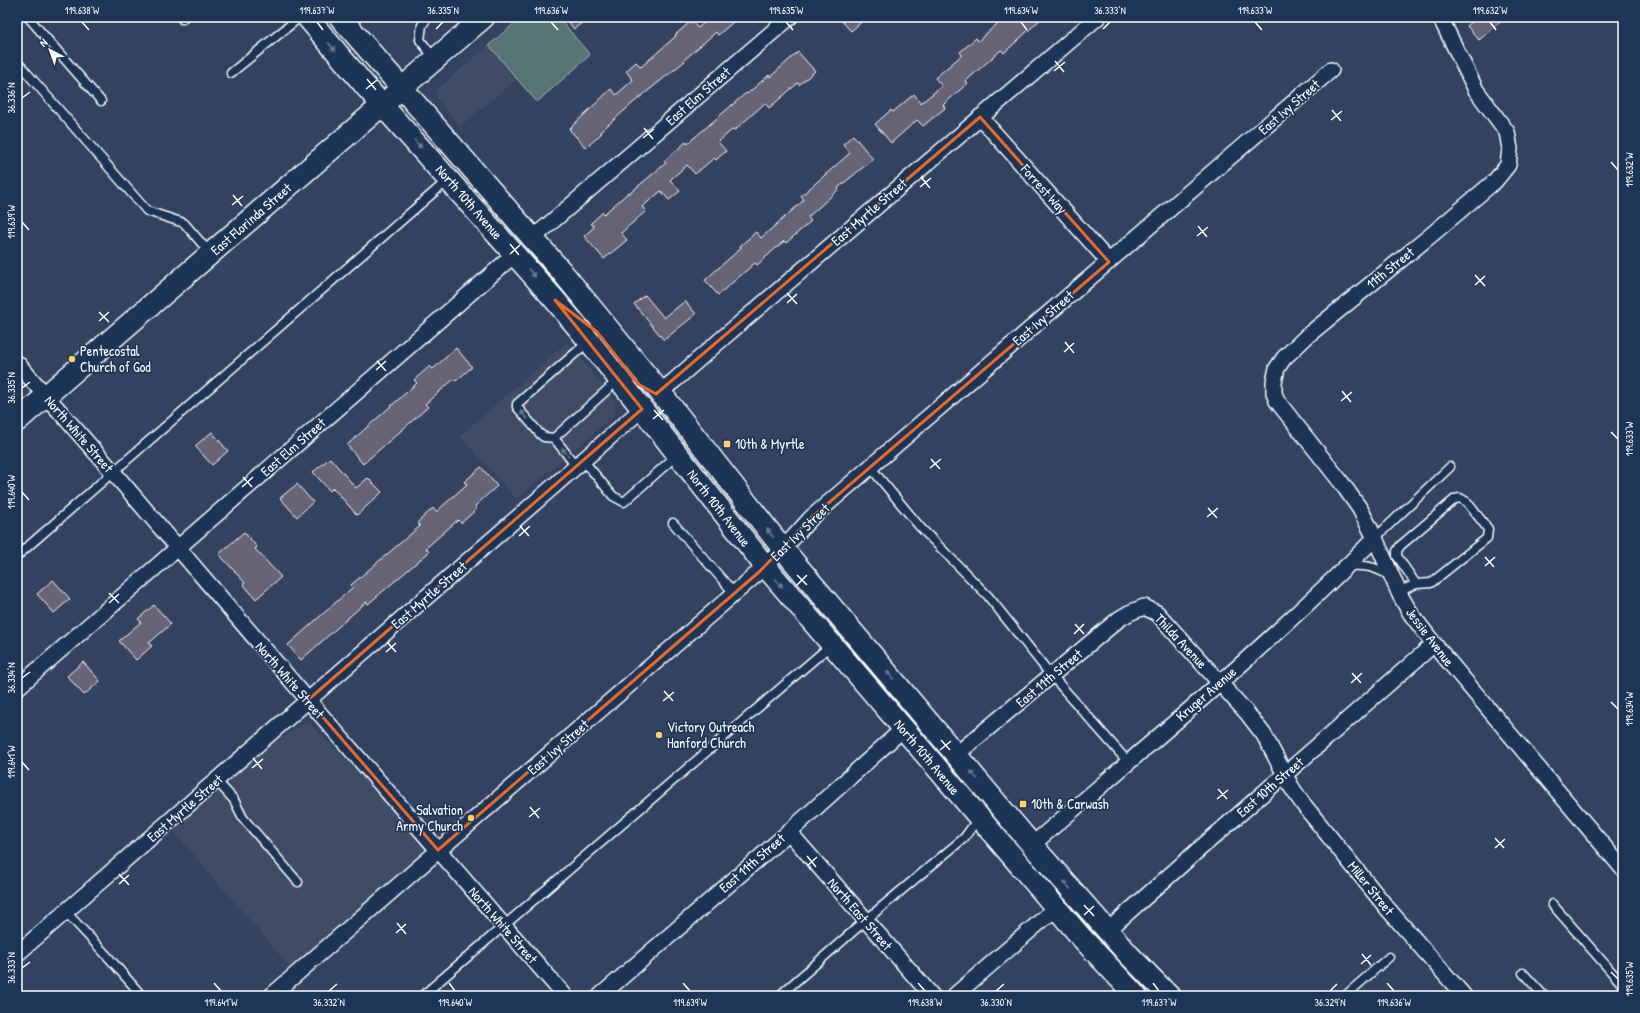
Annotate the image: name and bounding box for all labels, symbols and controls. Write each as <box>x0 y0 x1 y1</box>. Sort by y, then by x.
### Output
text: 119.638°W <box>65 4 100 17</box>
text: 119.637°W <box>300 4 335 17</box>
text: 36.335°N <box>427 4 459 17</box>
text: 119.636°W <box>534 4 569 17</box>
text: 119.635°W <box>769 4 804 17</box>
text: 119.634°W <box>1004 4 1039 17</box>
text: 36.333°N <box>1094 4 1126 17</box>
text: 119.633°W <box>1238 4 1273 17</box>
text: 119.632°W <box>1473 4 1508 17</box>
north arrow <box>30 30 70 70</box>
text: N <box>37 35 50 50</box>
one-way arrow <box>328 41 337 52</box>
street label: East Elm Street <box>661 62 734 129</box>
street label: East Ivy Street <box>1254 74 1324 139</box>
text: 36.336°N <box>5 82 18 114</box>
one-way arrow <box>413 140 422 149</box>
text: 119.632°W <box>1623 152 1636 187</box>
street label: Forrest Way <box>1016 159 1072 218</box>
street label: North 10th Avenue <box>432 160 507 243</box>
street label: East Myrtle Street <box>827 173 911 251</box>
street label: East Florinda Street <box>206 178 295 259</box>
text: 119.639°W <box>5 204 18 239</box>
street label: 11th Street <box>1362 242 1418 293</box>
one-way arrow <box>527 268 536 279</box>
street label: East Ivy Street <box>1008 285 1078 350</box>
place label: Pentecostal Church of God <box>80 341 151 376</box>
marker: Pentecostal Church of God <box>67 354 77 364</box>
text: 36.335°N <box>5 372 18 404</box>
street label: North White Street <box>41 391 118 476</box>
one-way arrow <box>520 410 529 421</box>
street label: East Elm Street <box>256 413 329 480</box>
text: 119.633°W <box>1623 421 1636 456</box>
place label: 10th & Myrtle <box>735 434 805 454</box>
marker: 10th & Myrtle <box>722 439 732 449</box>
one-way arrow <box>561 447 570 457</box>
street label: North 10th Avenue <box>683 465 756 551</box>
text: 119.640°W <box>5 474 18 509</box>
street label: East Ivy Street <box>766 498 834 565</box>
one-way arrow <box>766 528 775 539</box>
street label: East Myrtle Street <box>387 556 471 634</box>
one-way arrow <box>774 578 783 588</box>
street label: Jessie Avenue <box>1402 603 1459 670</box>
street label: Thilda Avenue <box>1151 609 1212 673</box>
street label: North White Street <box>252 637 329 722</box>
street label: East 11th Street <box>1011 644 1086 711</box>
street label: Kruger Avenue <box>1171 662 1241 726</box>
text: 36.334°N <box>5 663 18 693</box>
one-way arrow <box>886 670 895 681</box>
text: 119.634°W <box>1623 691 1636 726</box>
street label: East Ivy Street <box>523 714 593 779</box>
street label: North 10th Avenue <box>890 715 965 799</box>
place label: Victory Outreach Hanford Church <box>667 717 755 752</box>
marker: Victory Outreach Hanford Church <box>654 730 664 740</box>
text: 119.641°W <box>5 745 18 778</box>
street label: East 10th Street <box>1232 752 1307 821</box>
street label: East Myrtle Street <box>143 769 227 847</box>
one-way arrow <box>969 769 978 780</box>
place label: 10th & Carwash <box>1031 794 1109 813</box>
marker: 10th & Carwash <box>1018 799 1028 809</box>
place label: Salvation Army Church <box>396 800 463 836</box>
marker: Salvation Army Church <box>466 813 476 823</box>
street label: East 11th Street <box>715 829 789 897</box>
street label: Miller Street <box>1344 857 1399 919</box>
street label: North East Street <box>824 873 897 954</box>
one-way arrow <box>1063 880 1072 889</box>
street label: North White Street <box>465 882 542 967</box>
text: 36.333°N <box>5 952 18 984</box>
text: 119.635°W <box>1623 961 1636 996</box>
text: 119.641°W <box>205 996 238 1009</box>
text: 36.332°N <box>313 996 345 1009</box>
text: 119.640°W <box>438 996 473 1009</box>
text: 119.639°W <box>673 996 708 1009</box>
text: 119.638°W <box>908 996 943 1009</box>
text: 36.330°N <box>980 996 1012 1009</box>
text: 119.637°W <box>1142 996 1177 1009</box>
text: 36.329°N <box>1314 996 1346 1009</box>
text: 119.636°W <box>1377 996 1412 1009</box>

